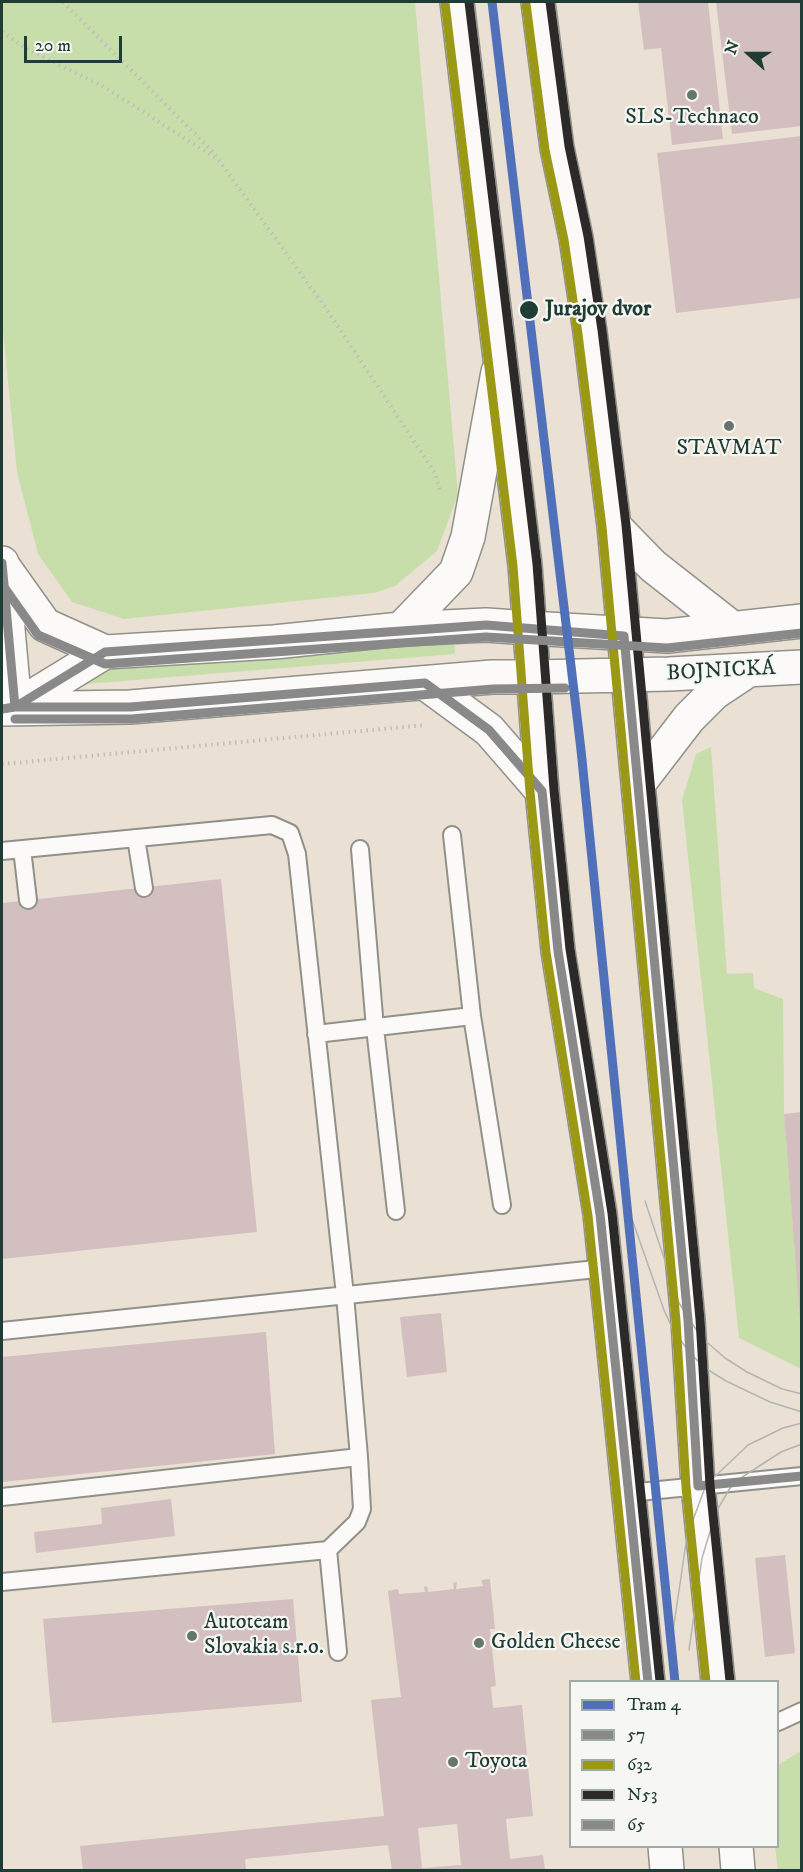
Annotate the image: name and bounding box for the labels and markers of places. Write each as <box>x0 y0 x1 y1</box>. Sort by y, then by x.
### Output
marker: SLS-Technaco <box>685 88 699 102</box>
place label: SLS-Technaco <box>625 105 759 131</box>
place label: Jurajov dvor <box>545 297 651 323</box>
marker: Jurajov dvor <box>518 299 540 321</box>
marker: STAVMAT <box>722 419 736 433</box>
place label: STAVMAT <box>676 436 782 462</box>
place label: Autoteam Slovakia s.r.o. <box>204 1610 324 1662</box>
marker: Autoteam Slovakia s.r.o. <box>185 1629 199 1643</box>
place label: Golden Cheese <box>491 1630 621 1656</box>
marker: Golden Cheese <box>472 1636 486 1650</box>
place label: Toyota <box>465 1749 527 1775</box>
marker: Toyota <box>446 1755 460 1769</box>

